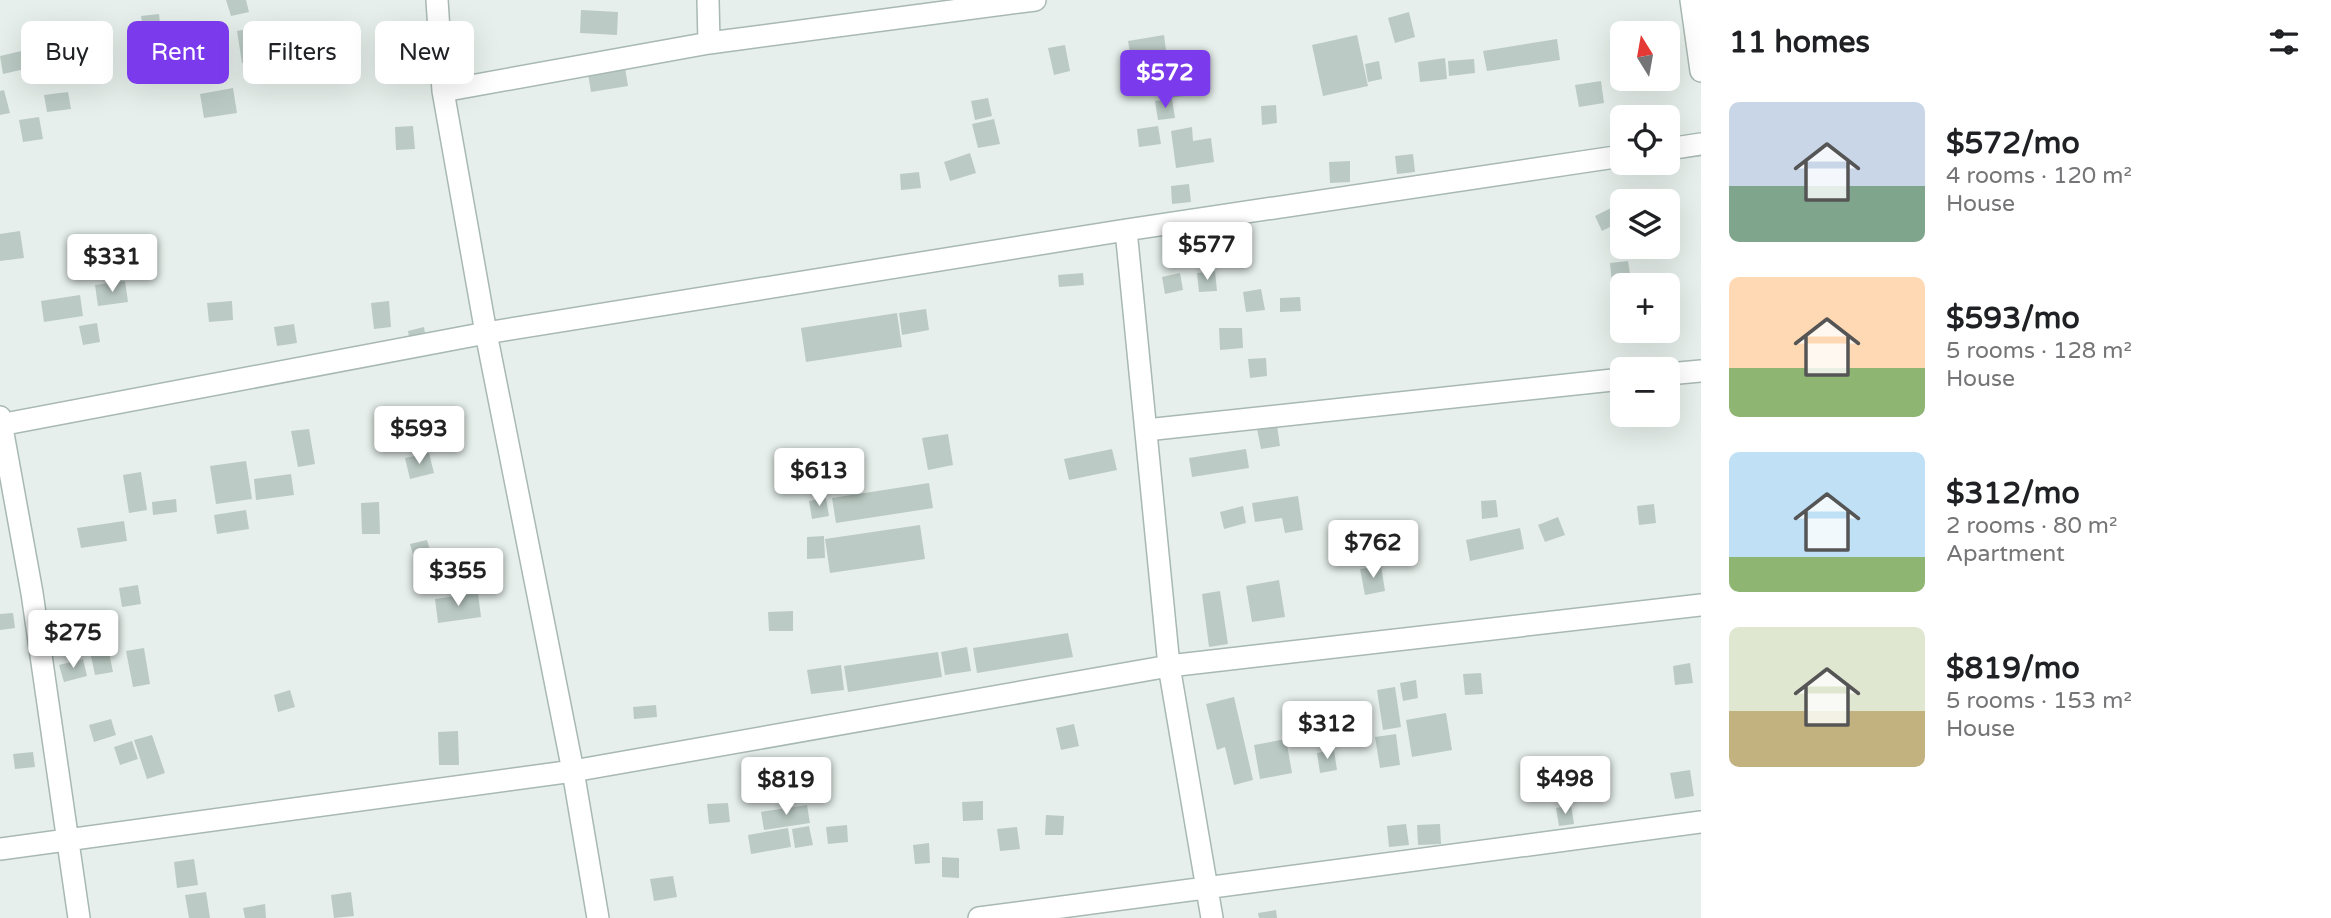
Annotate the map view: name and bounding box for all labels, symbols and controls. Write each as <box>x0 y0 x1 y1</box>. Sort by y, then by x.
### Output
chip: Buy <box>21 21 113 84</box>
chip: Rent <box>127 21 229 84</box>
chip: Filters <box>243 21 361 84</box>
chip: New <box>375 21 474 84</box>
north arrow <box>1610 21 1680 91</box>
map controls <box>1610 21 1680 427</box>
icon: filters <box>2265 23 2303 61</box>
text: 11 homes <box>1729 24 1870 61</box>
pin: $572 <box>1124 50 1206 110</box>
text: $572 <box>1136 59 1194 87</box>
button: locate <box>1610 105 1680 175</box>
text: $572/mo <box>1946 125 2080 162</box>
icon: home <box>1785 130 1869 214</box>
text: 4 rooms · 120 m² <box>1946 162 2132 190</box>
button: layers <box>1610 189 1680 259</box>
text: House <box>1946 190 2015 218</box>
pin: $577 <box>1166 222 1248 282</box>
text: $577 <box>1178 231 1236 259</box>
pin: $331 <box>71 234 153 294</box>
text: $331 <box>83 243 141 271</box>
button: + <box>1610 273 1680 343</box>
text: $593/mo <box>1946 300 2080 337</box>
icon: home <box>1785 305 1869 389</box>
text: 5 rooms · 128 m² <box>1946 337 2132 365</box>
button: − <box>1610 357 1680 427</box>
text: House <box>1946 365 2015 393</box>
pin: $593 <box>378 406 460 466</box>
text: $593 <box>390 415 448 443</box>
pin: $613 <box>778 448 860 508</box>
text: $613 <box>790 457 848 485</box>
text: $312/mo <box>1946 475 2080 512</box>
icon: home <box>1785 480 1869 564</box>
text: 2 rooms · 80 m² <box>1946 512 2117 540</box>
pin: $762 <box>1332 520 1414 580</box>
text: $762 <box>1344 529 1402 557</box>
text: Apartment <box>1946 540 2065 568</box>
pin: $355 <box>417 548 499 608</box>
text: $355 <box>429 557 487 585</box>
pin: $275 <box>32 610 114 670</box>
text: $275 <box>44 619 102 647</box>
text: $819/mo <box>1946 650 2080 687</box>
icon: home <box>1785 655 1869 739</box>
text: 5 rooms · 153 m² <box>1946 687 2132 715</box>
pin: $312 <box>1286 702 1368 761</box>
text: $312 <box>1298 710 1356 738</box>
text: House <box>1946 715 2015 743</box>
pin: $498 <box>1524 756 1606 816</box>
pin: $819 <box>745 758 827 817</box>
text: $498 <box>1536 765 1594 793</box>
text: $819 <box>757 766 815 794</box>

